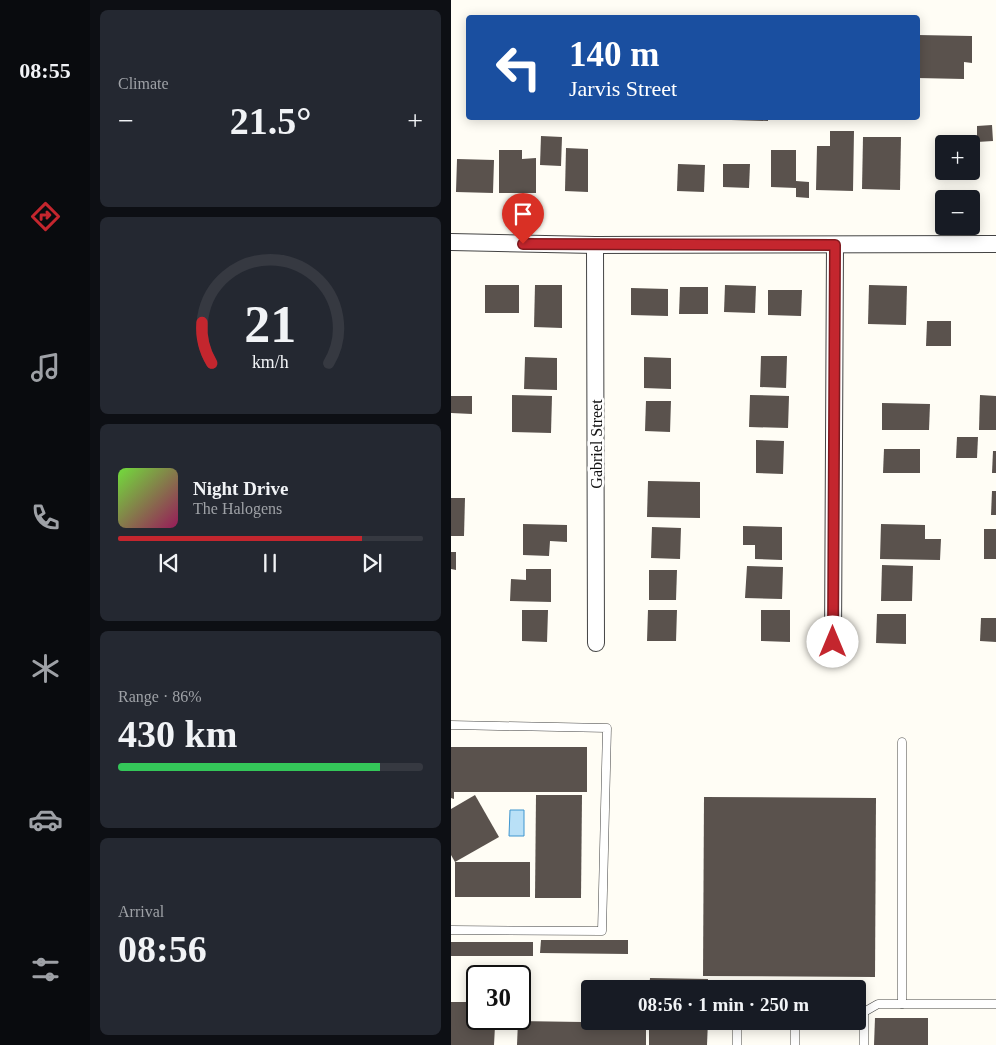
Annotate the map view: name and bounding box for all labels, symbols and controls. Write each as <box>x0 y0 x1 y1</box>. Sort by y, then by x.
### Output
icon: left <box>486 35 551 100</box>
text: 140 m <box>569 35 659 74</box>
text: 08:55 <box>19 58 71 83</box>
text: Climate <box>118 75 169 92</box>
text: Jarvis Street <box>569 76 677 101</box>
text: 21.5° <box>230 100 311 142</box>
text: − <box>118 105 134 136</box>
text: + <box>407 105 423 136</box>
map controls <box>935 135 980 235</box>
button: + <box>935 135 980 180</box>
button: − <box>935 190 980 235</box>
pin <box>502 193 544 244</box>
icon: directions <box>28 199 63 234</box>
icon: arrive <box>509 200 537 228</box>
text: 21 <box>245 296 297 353</box>
icon: music <box>28 350 63 385</box>
text: km/h <box>252 352 289 372</box>
street label: Gabriel Street <box>588 399 605 489</box>
text: Night Drive <box>193 478 289 499</box>
icon: phone <box>28 500 63 535</box>
text: The Halogens <box>193 500 282 517</box>
icon: previous <box>155 549 183 577</box>
icon: pause <box>256 549 284 577</box>
icon: next <box>358 549 386 577</box>
position arrow <box>806 615 858 667</box>
icon: climate <box>28 651 63 686</box>
text: Range · 86% <box>118 688 202 705</box>
text: 430 km <box>118 713 237 755</box>
icon: car <box>28 802 63 837</box>
text: Arrival <box>118 903 164 920</box>
text: 08:56 <box>118 928 207 970</box>
icon: filters <box>28 952 63 987</box>
speed limit sign: 30 <box>466 965 531 1030</box>
text: 08:56 · 1 min · 250 m <box>638 994 809 1015</box>

